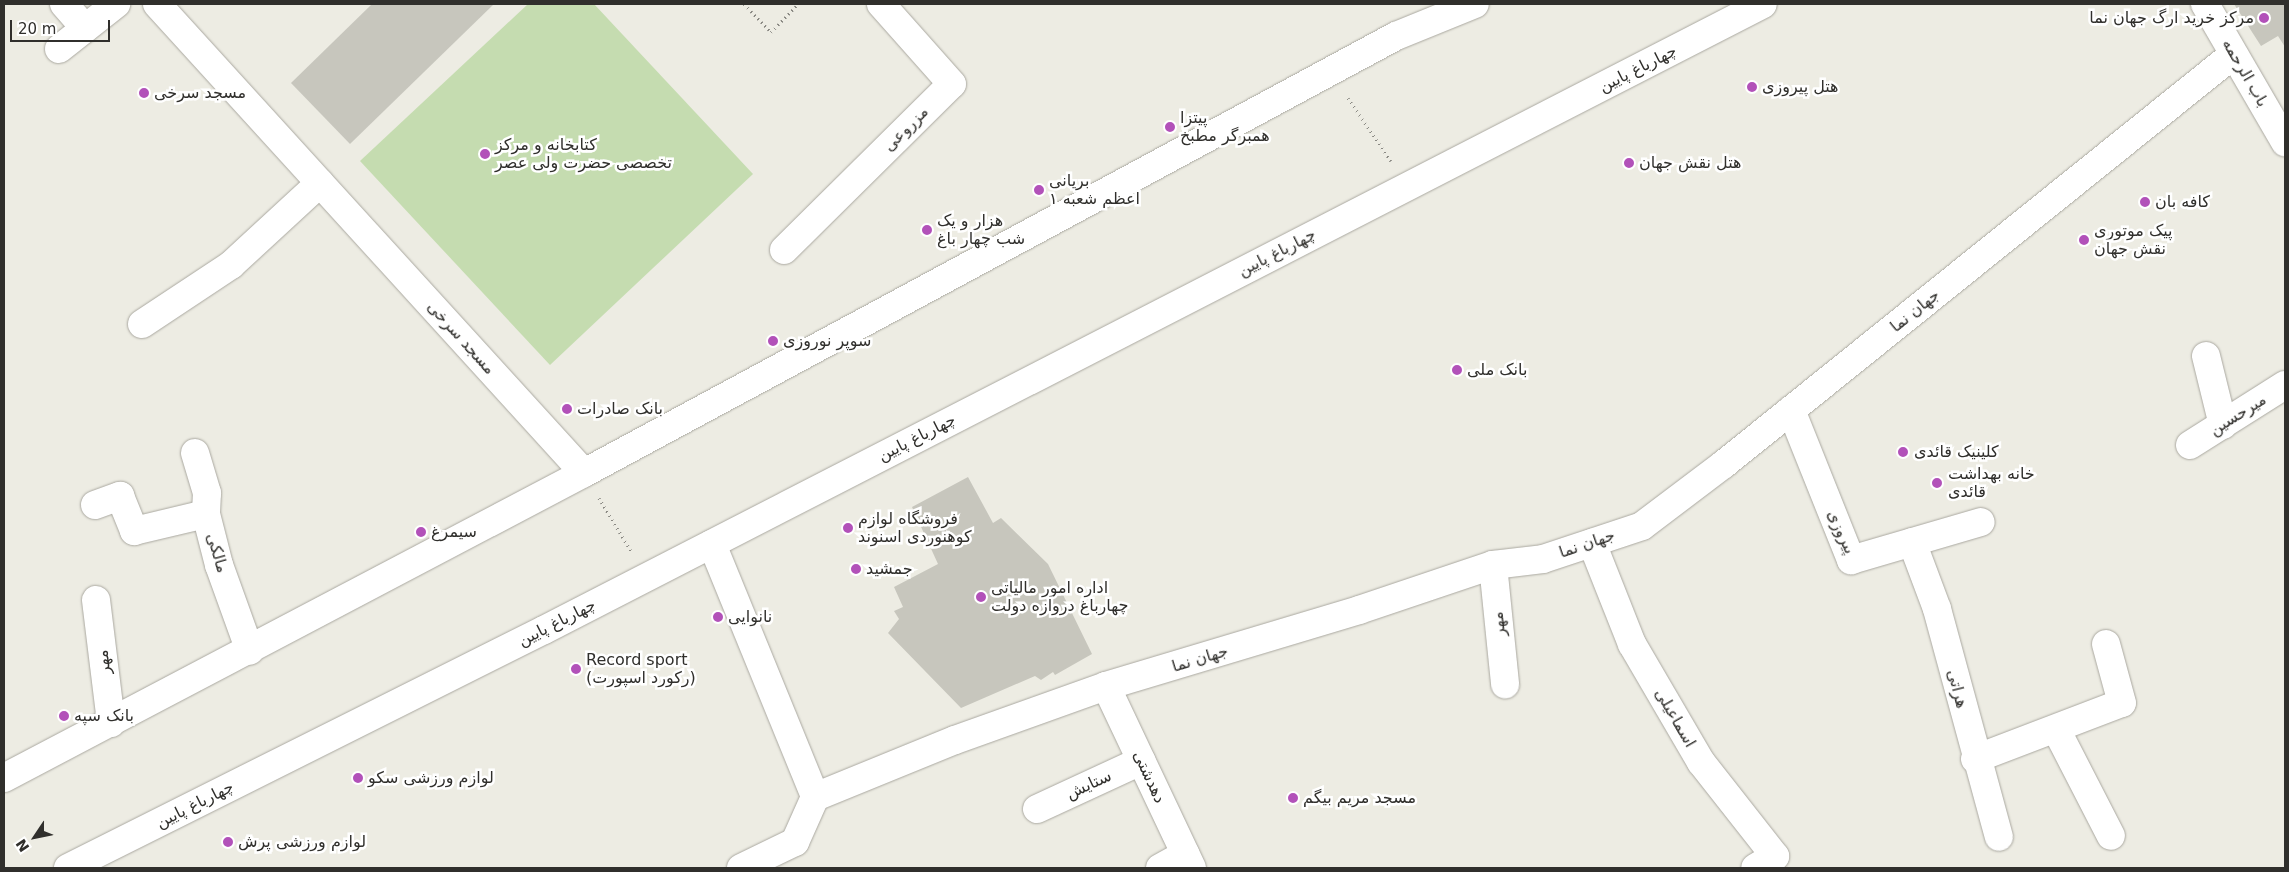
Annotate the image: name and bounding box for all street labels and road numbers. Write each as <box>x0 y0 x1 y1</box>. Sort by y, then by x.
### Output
street label: باب الرحمه <box>2218 36 2272 110</box>
street label: چهارباغ پایین <box>1596 41 1680 97</box>
street label: مزروعی <box>880 103 932 155</box>
street label: چهارباغ پایین <box>1235 225 1319 281</box>
street label: جهان نما <box>1887 285 1943 337</box>
street label: مسجد سرخی <box>423 297 499 379</box>
street label: میرحسین <box>2206 390 2270 440</box>
street label: چهارباغ پایین <box>875 410 959 466</box>
street label: پیروزی <box>1823 507 1859 557</box>
street label: جهان نما <box>1557 526 1617 562</box>
street label: مالکی <box>202 531 232 575</box>
street label: چهارباغ پایین <box>515 595 599 651</box>
street label: مهر <box>1488 611 1510 637</box>
street label: جهان نما <box>1170 641 1230 677</box>
street label: مهر <box>93 649 115 675</box>
street label: هراتی <box>1943 668 1971 710</box>
street label: اسماعیلی <box>1650 685 1700 751</box>
street label: دهدشتی <box>1129 748 1169 806</box>
street label: ستایش <box>1063 766 1115 804</box>
street label: چهارباغ پایین <box>153 777 237 833</box>

